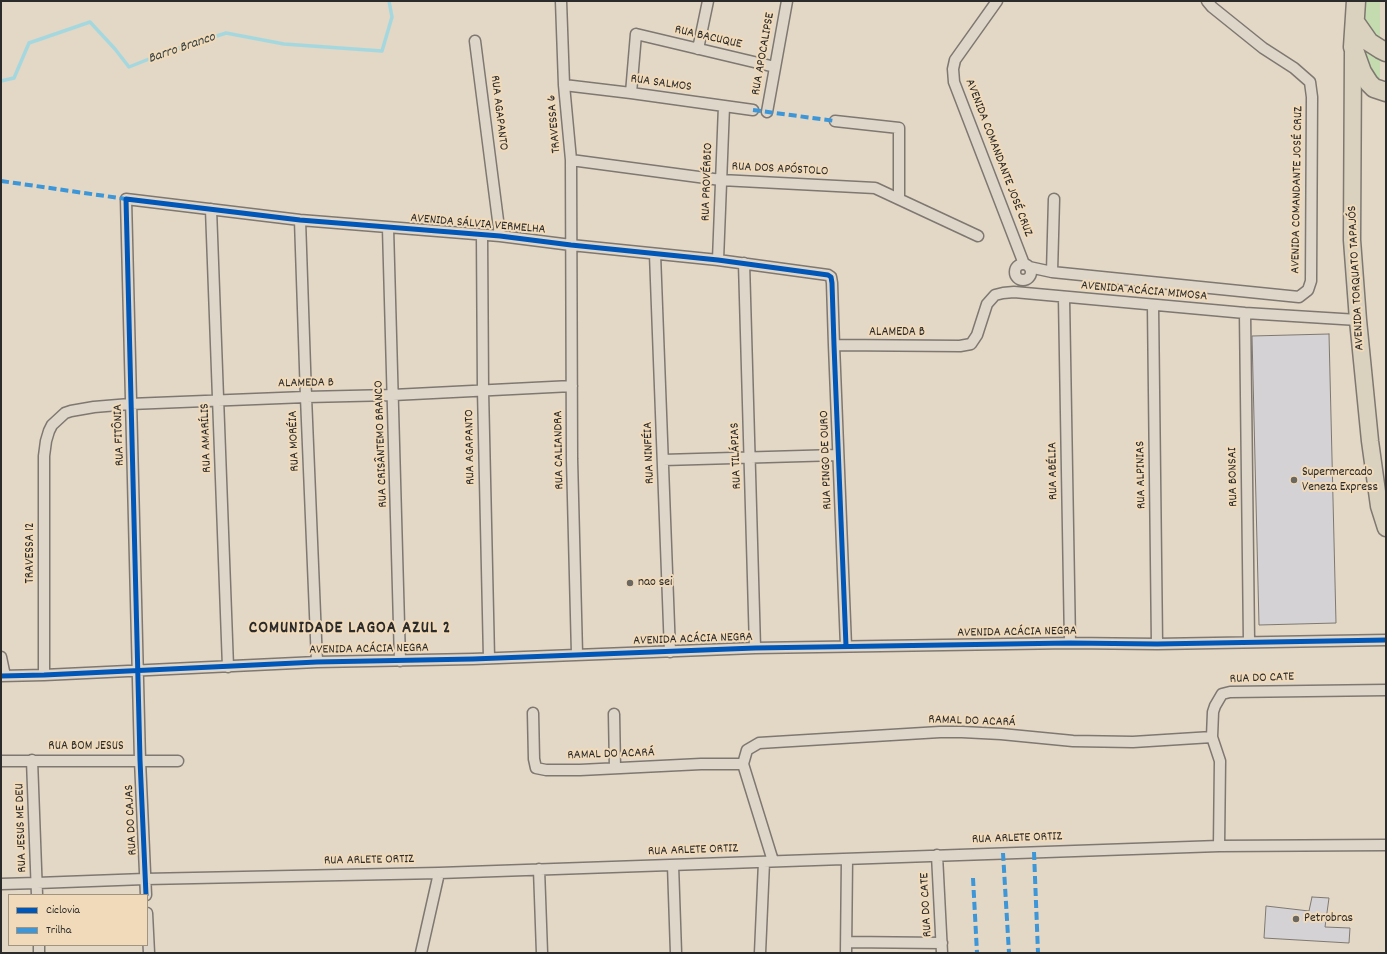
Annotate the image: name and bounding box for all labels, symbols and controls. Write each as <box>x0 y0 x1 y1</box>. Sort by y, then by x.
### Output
street label: RUA APOCALIPSE <box>749 12 779 96</box>
street label: RUA BACUQUE <box>673 23 743 53</box>
water label: Barro Branco <box>146 30 218 68</box>
street label: RUA SALMOS <box>629 72 693 96</box>
street label: RUA AGAPANTO <box>486 75 510 151</box>
street label: AVENIDA COMANDANTE JOSÉ CRUZ <box>961 77 1035 239</box>
street label: TRAVESSA 6 <box>545 94 565 154</box>
street label: AVENIDA COMANDANTE JOSÉ CRUZ <box>1289 106 1307 274</box>
street label: RUA PROVÉRBIO <box>699 142 717 222</box>
street label: RUA DOS APÓSTOLO <box>731 160 829 180</box>
street label: AVENIDA TORQUATO TAPAJÓS <box>1345 205 1369 351</box>
street label: AVENIDA SÁLVIA VERMELHA <box>410 211 546 239</box>
street label: AVENIDA ACÁCIA MIMOSA <box>1080 279 1208 305</box>
street label: ALAMEDA B <box>869 325 925 341</box>
street label: ALAMEDA B <box>278 376 334 392</box>
street label: RUA CRISÂNTEMO BRANCO <box>372 380 392 508</box>
street label: RUA AMARÍLIS <box>198 403 216 473</box>
street label: RUA FITÔNIA <box>111 404 129 466</box>
street label: RUA AGAPANTO <box>463 409 479 485</box>
street label: RUA MORÉIA <box>286 410 304 472</box>
street label: RUA CALIANDRA <box>552 410 568 490</box>
street label: RUA PINGO DE OURO <box>817 410 837 510</box>
street label: RUA NINFÉIA <box>641 422 659 484</box>
street label: RUA TILÁPIAS <box>728 422 746 490</box>
street label: RUA ALPINIAS <box>1134 441 1150 509</box>
street label: RUA ABÉLIA <box>1046 442 1062 500</box>
street label: RUA BONSAI <box>1226 447 1242 507</box>
place label: Supermercado Veneza Express <box>1302 465 1378 496</box>
marker: Supermercado Veneza Express <box>1289 475 1299 485</box>
street label: TRAVESSA 12 <box>23 523 39 583</box>
place label: nao sei <box>638 575 672 591</box>
marker: nao sei <box>625 578 635 588</box>
district label: COMUNIDADE LAGOA AZUL 2 <box>249 620 451 640</box>
street label: AVENIDA ACÁCIA NEGRA <box>957 624 1077 642</box>
street label: AVENIDA ACÁCIA NEGRA <box>633 630 753 650</box>
street label: AVENIDA ACÁCIA NEGRA <box>309 641 429 659</box>
street label: RUA DO CATE <box>1230 670 1294 688</box>
street label: RAMAL DO ACARÁ <box>928 713 1016 731</box>
street label: RUA BOM JESUS <box>48 739 124 755</box>
street label: RAMAL DO ACARÁ <box>567 746 655 764</box>
street label: RUA JESUS ME DEU <box>13 783 31 873</box>
street label: RUA DO CAJAS <box>122 784 142 856</box>
street label: RUA ARLETE ORTIZ <box>972 830 1062 848</box>
street label: RUA ARLETE ORTIZ <box>648 842 738 860</box>
street label: RUA ARLETE ORTIZ <box>324 852 414 870</box>
street label: RUA DO CATE <box>918 872 936 938</box>
legend <box>8 894 148 946</box>
text: Ciclovia <box>46 902 80 919</box>
place label: Petrobras <box>1304 911 1353 927</box>
marker: Petrobras <box>1291 914 1301 924</box>
text: Trilha <box>46 922 71 939</box>

